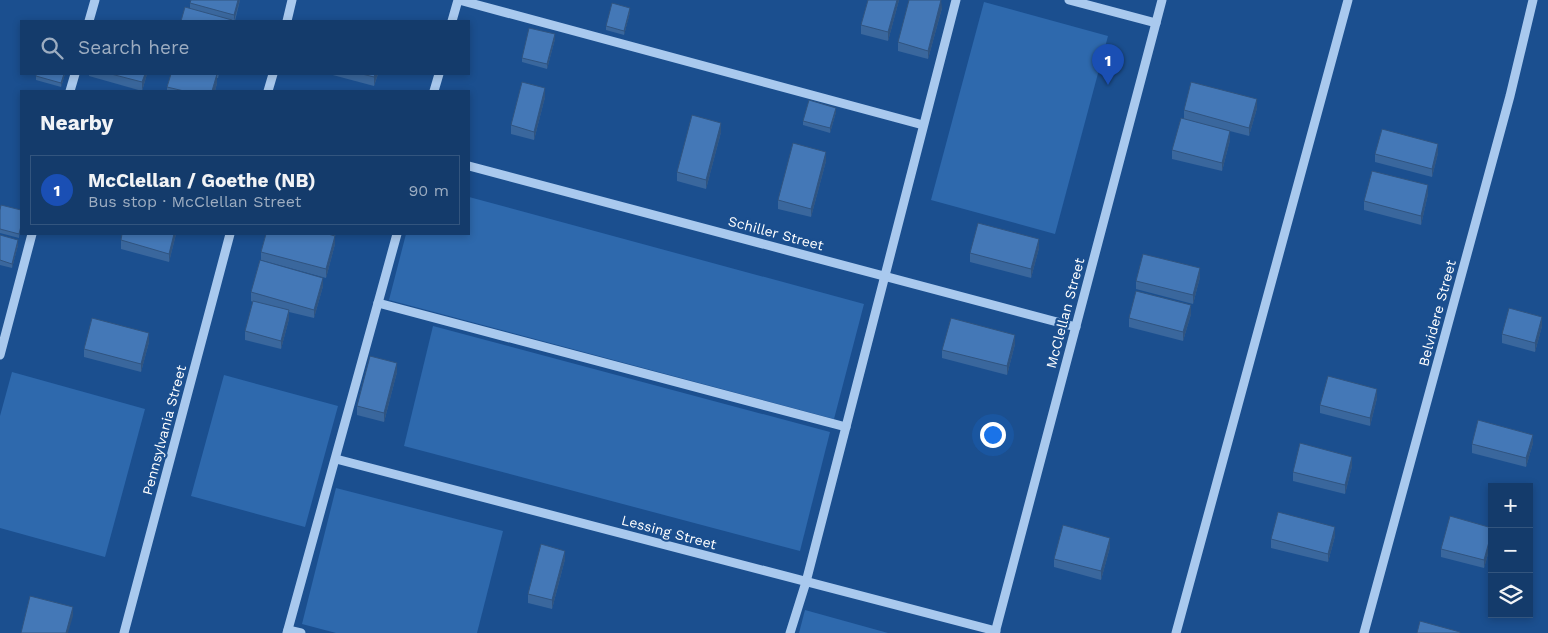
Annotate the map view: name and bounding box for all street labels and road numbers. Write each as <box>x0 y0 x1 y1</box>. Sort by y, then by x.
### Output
street label: Schiller Street <box>727 213 826 253</box>
street label: McClellan Street <box>1043 256 1087 370</box>
street label: Belvidere Street <box>1415 258 1459 368</box>
street label: Pennsylvania Street <box>139 363 189 497</box>
street label: Lessing Street <box>620 512 718 552</box>

